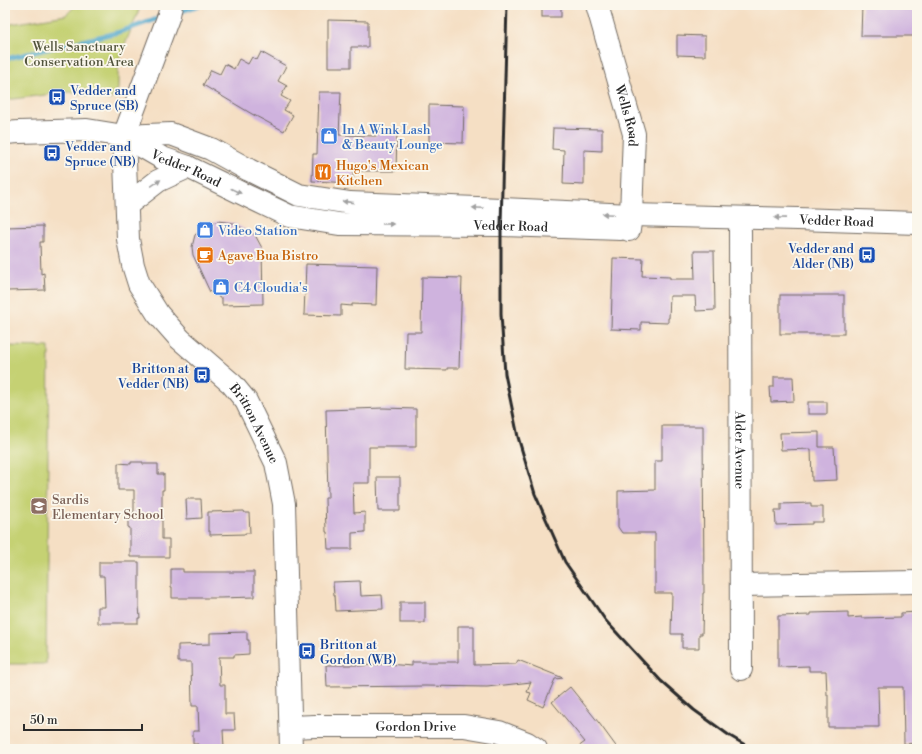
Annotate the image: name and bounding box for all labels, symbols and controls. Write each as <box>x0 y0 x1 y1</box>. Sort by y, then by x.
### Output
park label: Wells Sanctuary Conservation Area <box>24 39 134 70</box>
street label: Wells Road <box>611 82 641 148</box>
place label: Vedder and Spruce (SB) <box>69 83 139 114</box>
bus stop icon: Vedder and Spruce (SB) <box>47 87 67 107</box>
place label: In A Wink Lash & Beauty Lounge <box>342 122 443 153</box>
shop icon: In A Wink Lash & Beauty Lounge <box>319 126 339 146</box>
place label: Vedder and Spruce (NB) <box>64 139 136 170</box>
bus stop icon: Vedder and Spruce (NB) <box>42 143 62 163</box>
street label: Vedder Road <box>147 146 224 191</box>
place label: Hugo's Mexican Kitchen <box>336 158 429 189</box>
restaurant icon: Hugo's Mexican Kitchen <box>313 162 333 182</box>
one-way arrow <box>150 179 161 187</box>
one-way arrow <box>230 188 241 194</box>
one-way arrow <box>342 199 354 205</box>
one-way arrow <box>472 204 484 211</box>
one-way arrow <box>602 210 614 217</box>
street label: Vedder Road <box>798 212 875 231</box>
one-way arrow <box>774 215 786 222</box>
street label: Vedder Road <box>472 218 549 236</box>
shop icon: Video Station <box>195 220 215 240</box>
one-way arrow <box>382 221 395 227</box>
place label: Video Station <box>217 223 298 239</box>
place label: Vedder and Alder (NB) <box>787 241 855 272</box>
cafe icon: Agave Bua Bistro <box>195 245 215 265</box>
bus stop icon: Vedder and Alder (NB) <box>857 245 877 265</box>
place label: Agave Bua Bistro <box>217 248 318 264</box>
shop icon: C4 Cloudia's <box>211 277 231 297</box>
place label: C4 Cloudia's <box>234 280 308 296</box>
place label: Britton at Vedder (NB) <box>117 361 189 392</box>
bus stop icon: Britton at Vedder (NB) <box>192 365 212 385</box>
street label: Britton Avenue <box>225 380 282 467</box>
street label: Alder Avenue <box>731 410 748 489</box>
place label: Sardis Elementary School <box>52 492 164 523</box>
school or university icon: Sardis Elementary School <box>29 496 49 516</box>
place label: Britton at Gordon (WB) <box>319 637 396 668</box>
bus stop icon: Britton at Gordon (WB) <box>297 641 317 661</box>
scale bar <box>24 706 142 732</box>
text: 50 m <box>30 713 58 728</box>
street label: Gordon Drive <box>376 719 457 735</box>

